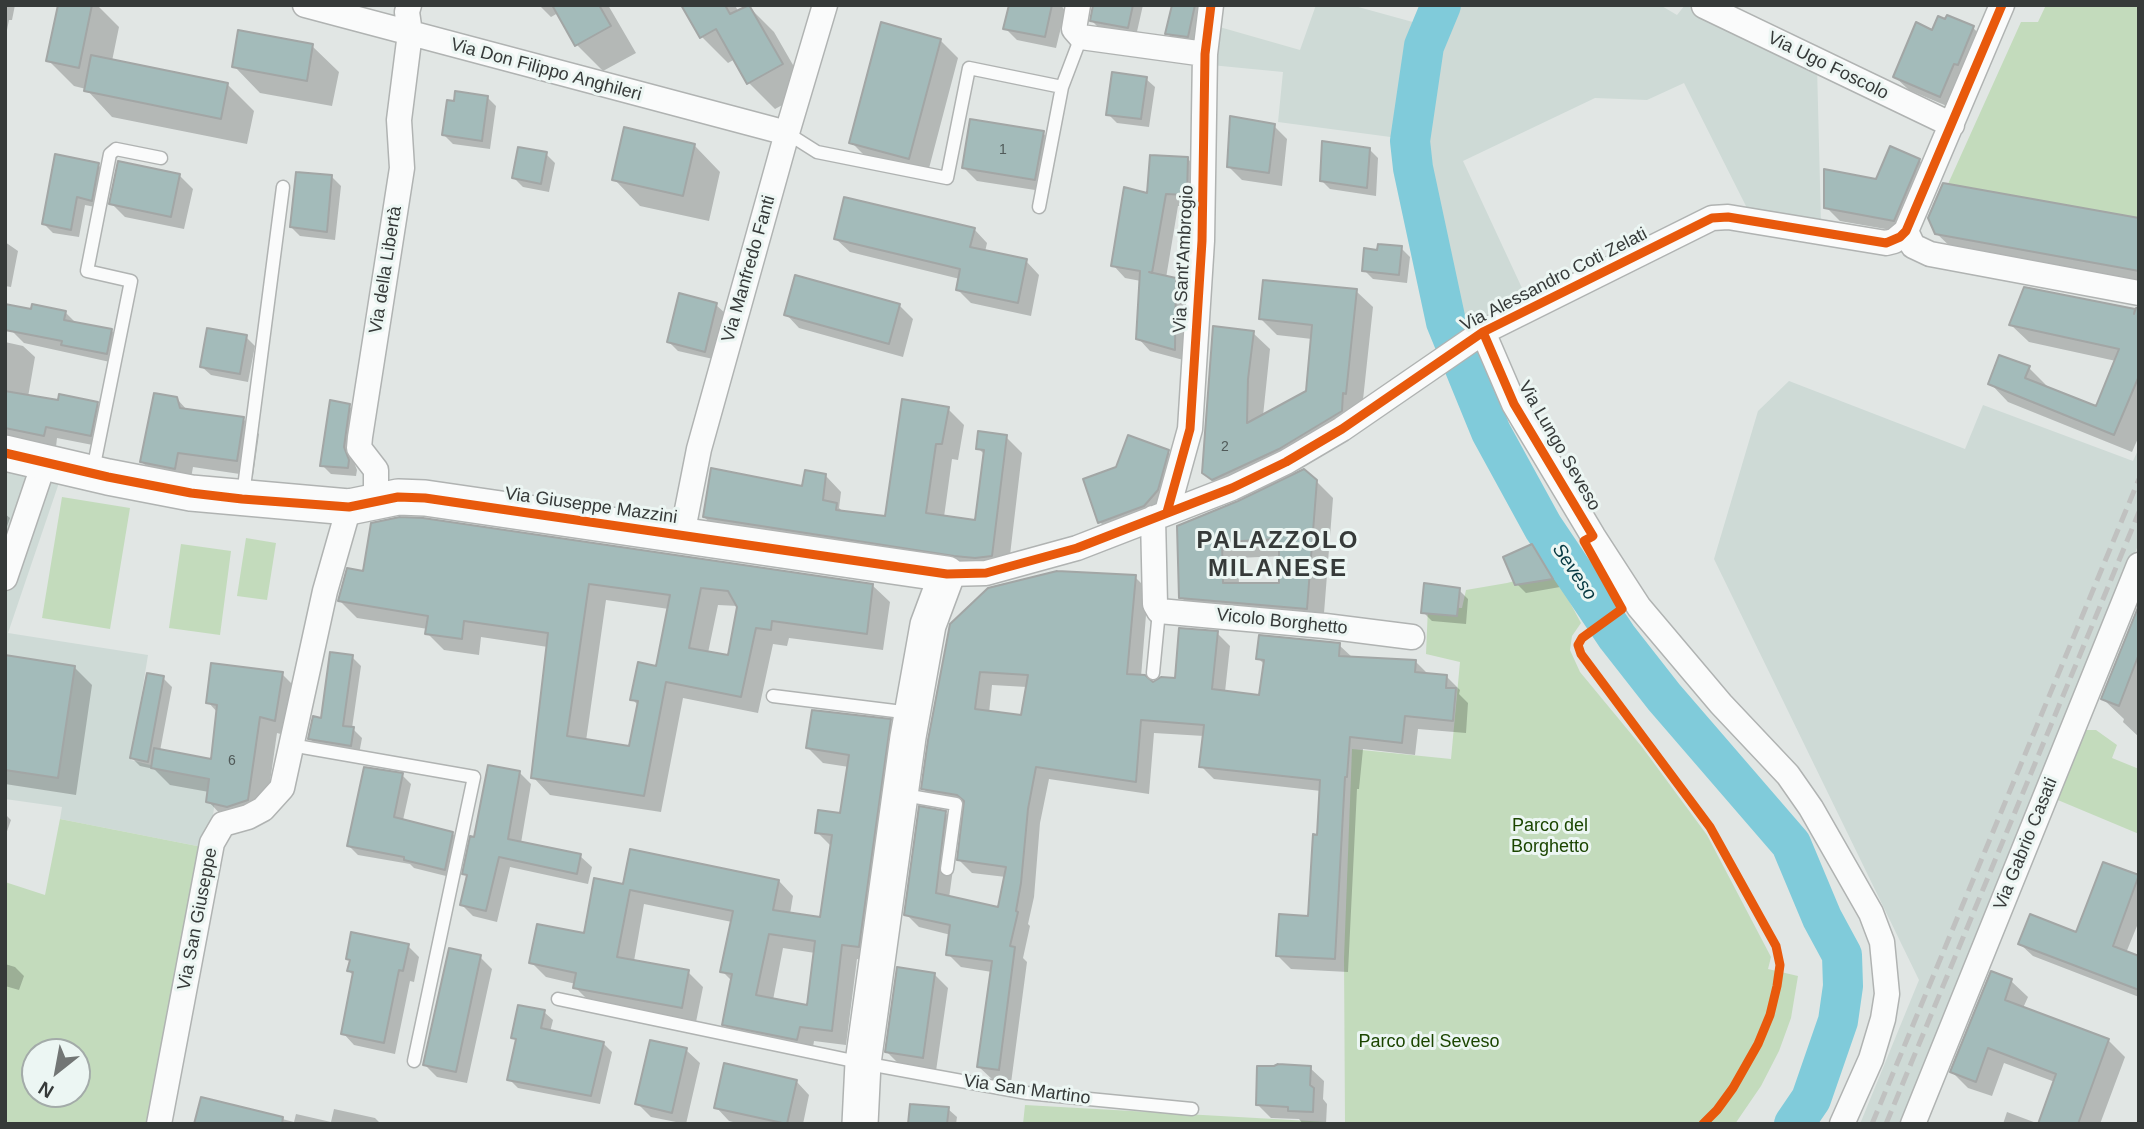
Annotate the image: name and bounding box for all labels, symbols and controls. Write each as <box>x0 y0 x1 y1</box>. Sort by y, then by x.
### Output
street label: Via Ugo Foscolo <box>1764 27 1892 105</box>
street label: Via Don Filippo Anghileri <box>448 34 644 106</box>
house number: 1 <box>999 142 1007 158</box>
street label: Via Sant'Ambrogio <box>1169 184 1199 334</box>
street label: Via Manfredo Fanti <box>718 193 780 345</box>
street label: Via della Libertà <box>365 205 407 335</box>
street label: Via Alessandro Coti Zelati <box>1457 223 1651 337</box>
street label: Via Lungo Seveso <box>1513 377 1605 515</box>
house number: 2 <box>1221 439 1229 455</box>
street label: Via Giuseppe Mazzini <box>503 483 679 529</box>
district label: PALAZZOLO MILANESE <box>1198 527 1358 583</box>
water label: Seveso <box>1547 539 1601 605</box>
street label: Vicolo Borghetto <box>1215 604 1349 640</box>
house number: 6 <box>228 753 236 769</box>
street label: Via Gabrio Casati <box>1990 775 2062 913</box>
park label: Parco del Borghetto <box>1511 815 1589 858</box>
street label: Via San Giuseppe <box>174 846 222 992</box>
park label: Parco del Seveso <box>1358 1031 1500 1053</box>
north arrow <box>21 1038 91 1108</box>
street label: Via San Martino <box>962 1070 1092 1110</box>
text: N <box>35 1077 57 1102</box>

